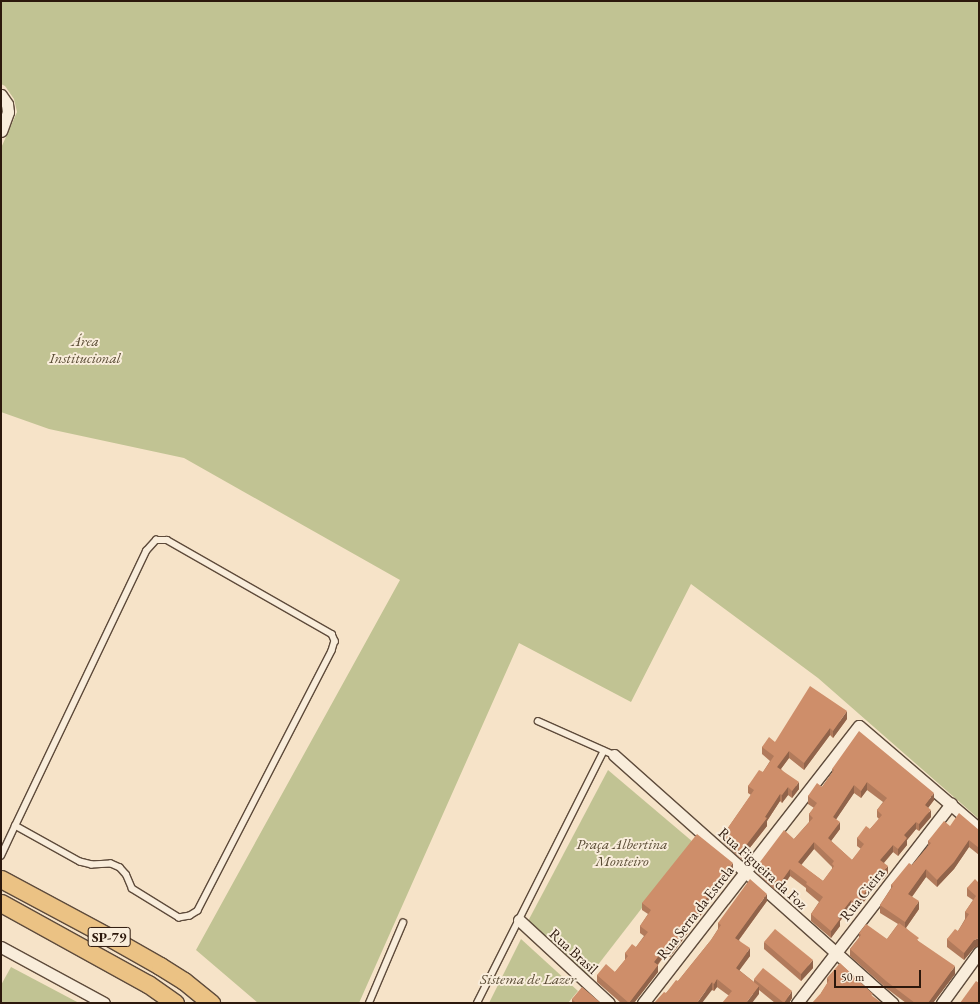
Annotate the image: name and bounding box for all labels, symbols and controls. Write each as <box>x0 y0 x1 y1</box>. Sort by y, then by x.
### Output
park label: Área Institucional <box>49 331 121 366</box>
street label: Rua Figueira da Foz <box>715 823 811 913</box>
park label: Praça Albertina Monteiro <box>576 834 668 869</box>
street label: Rua Serra da Estrela <box>653 861 737 963</box>
street label: Rua Cieira <box>836 864 888 924</box>
street label: Rua Brasil <box>546 924 602 978</box>
road number: SP-79 <box>87 925 131 949</box>
scale bar <box>836 962 923 988</box>
text: 50 m <box>841 969 864 985</box>
park label: Sistema de Lazer <box>480 970 576 988</box>

